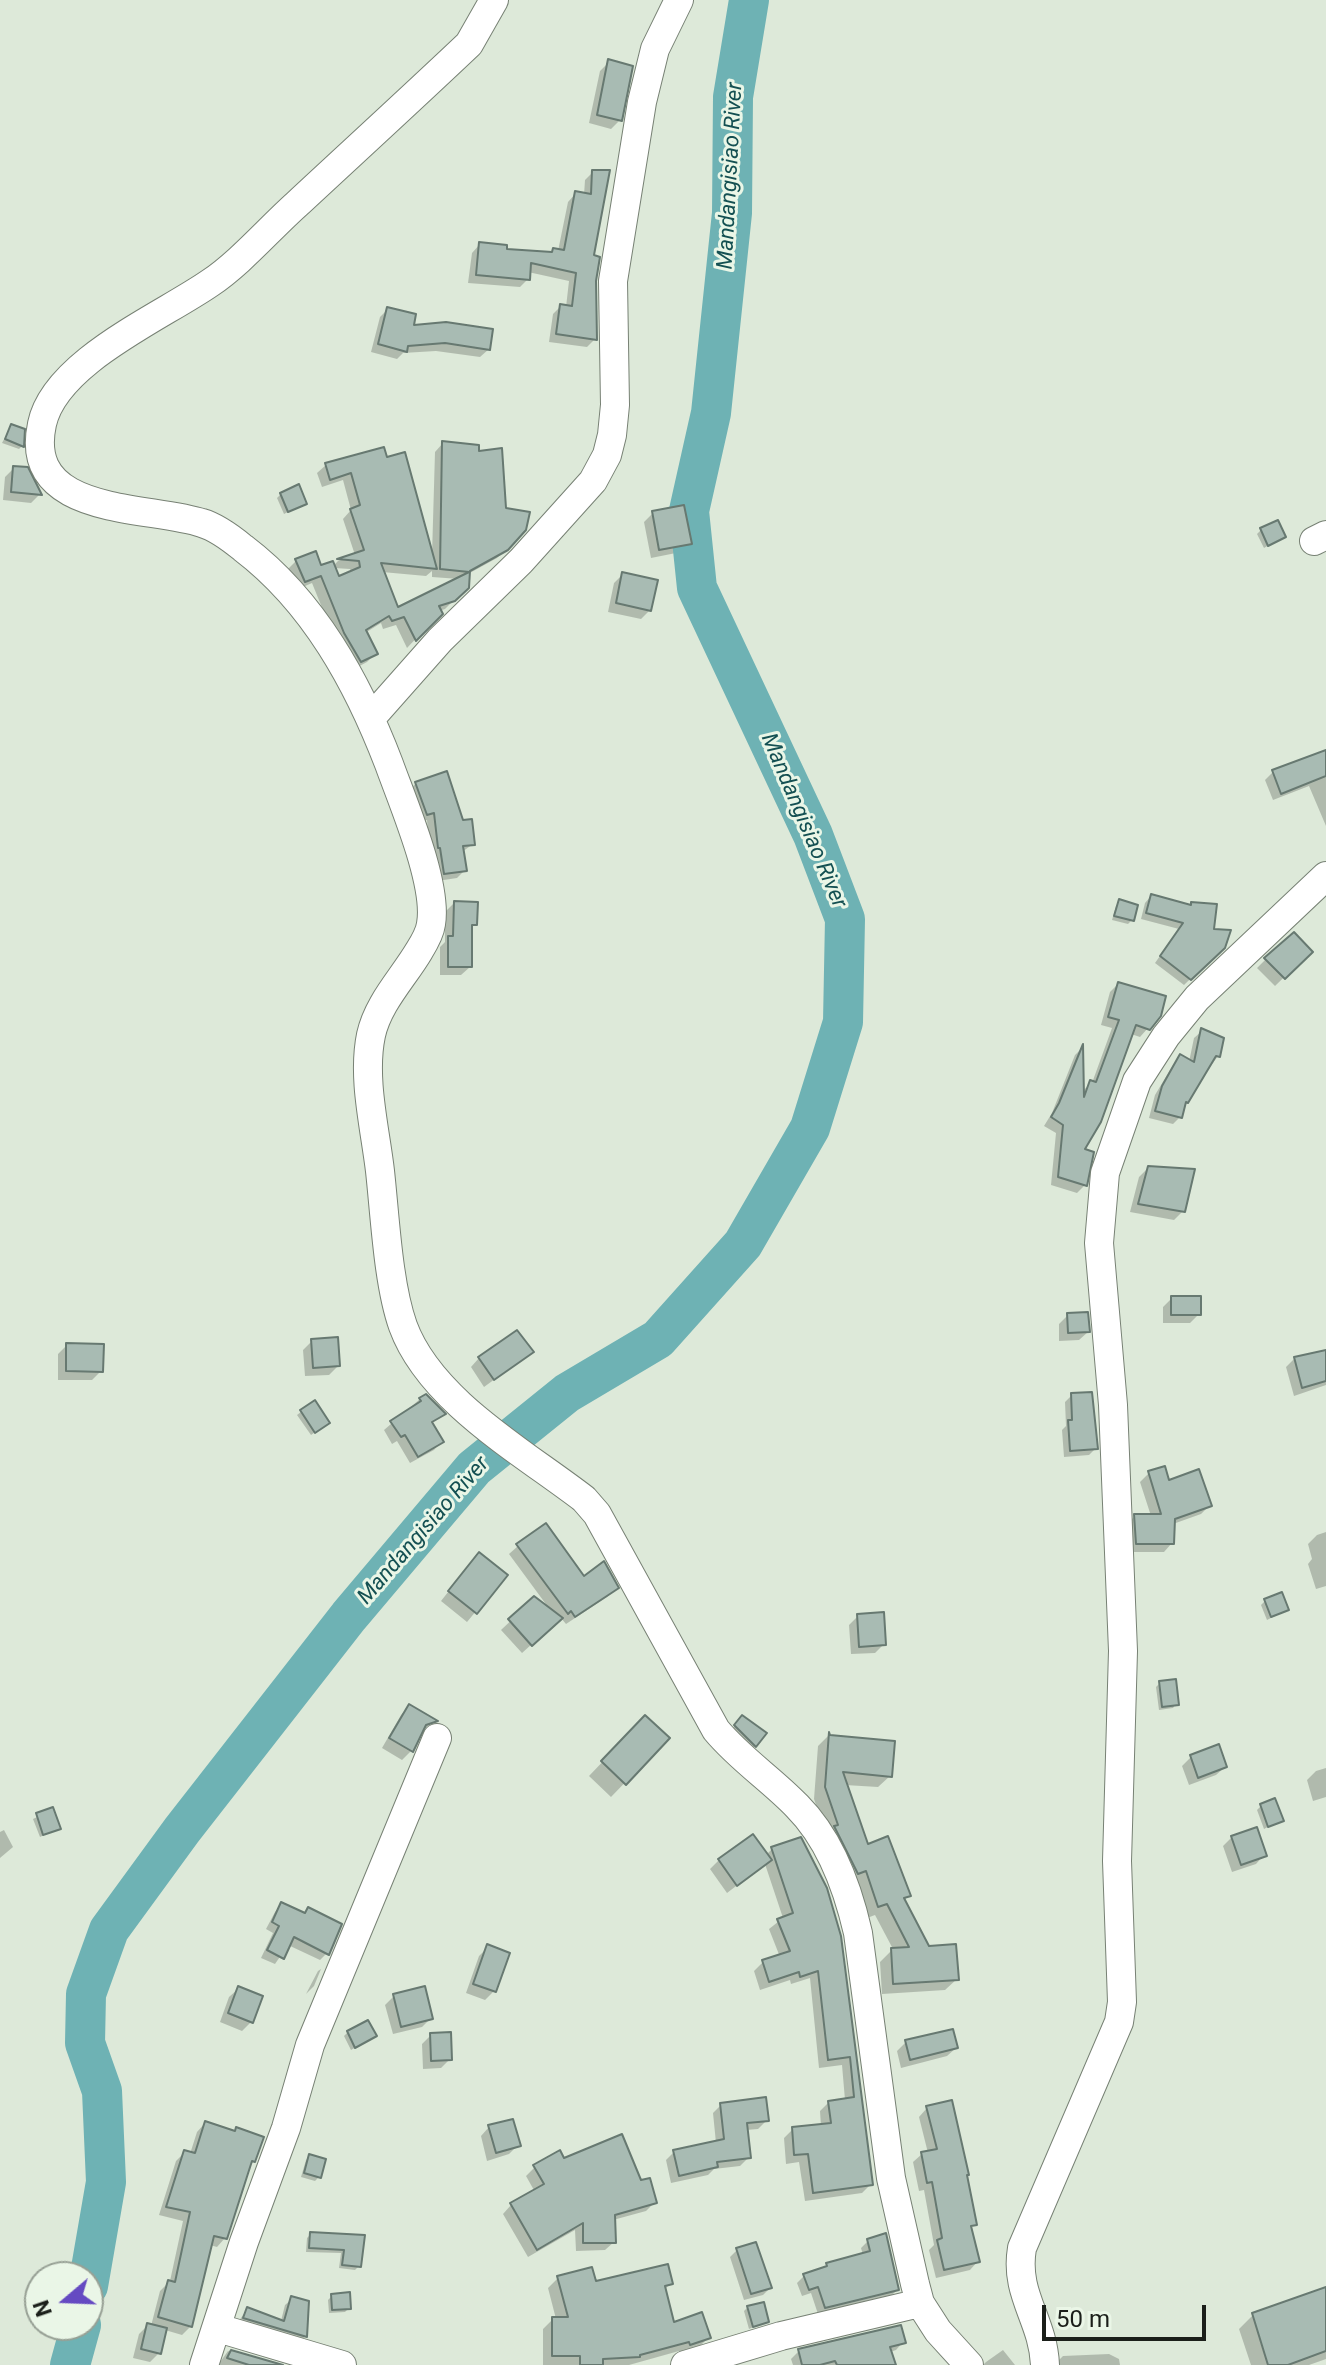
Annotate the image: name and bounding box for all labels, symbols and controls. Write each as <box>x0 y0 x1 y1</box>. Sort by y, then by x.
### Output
water label: Mandangisiao River <box>713 82 749 270</box>
water label: Mandangisiao River <box>754 730 852 912</box>
water label: Mandangisiao River <box>353 1452 495 1610</box>
north arrow <box>24 2261 104 2341</box>
scale bar <box>1046 2289 1210 2339</box>
text: N <box>28 2297 57 2320</box>
text: 50 m <box>1056 2305 1110 2333</box>

